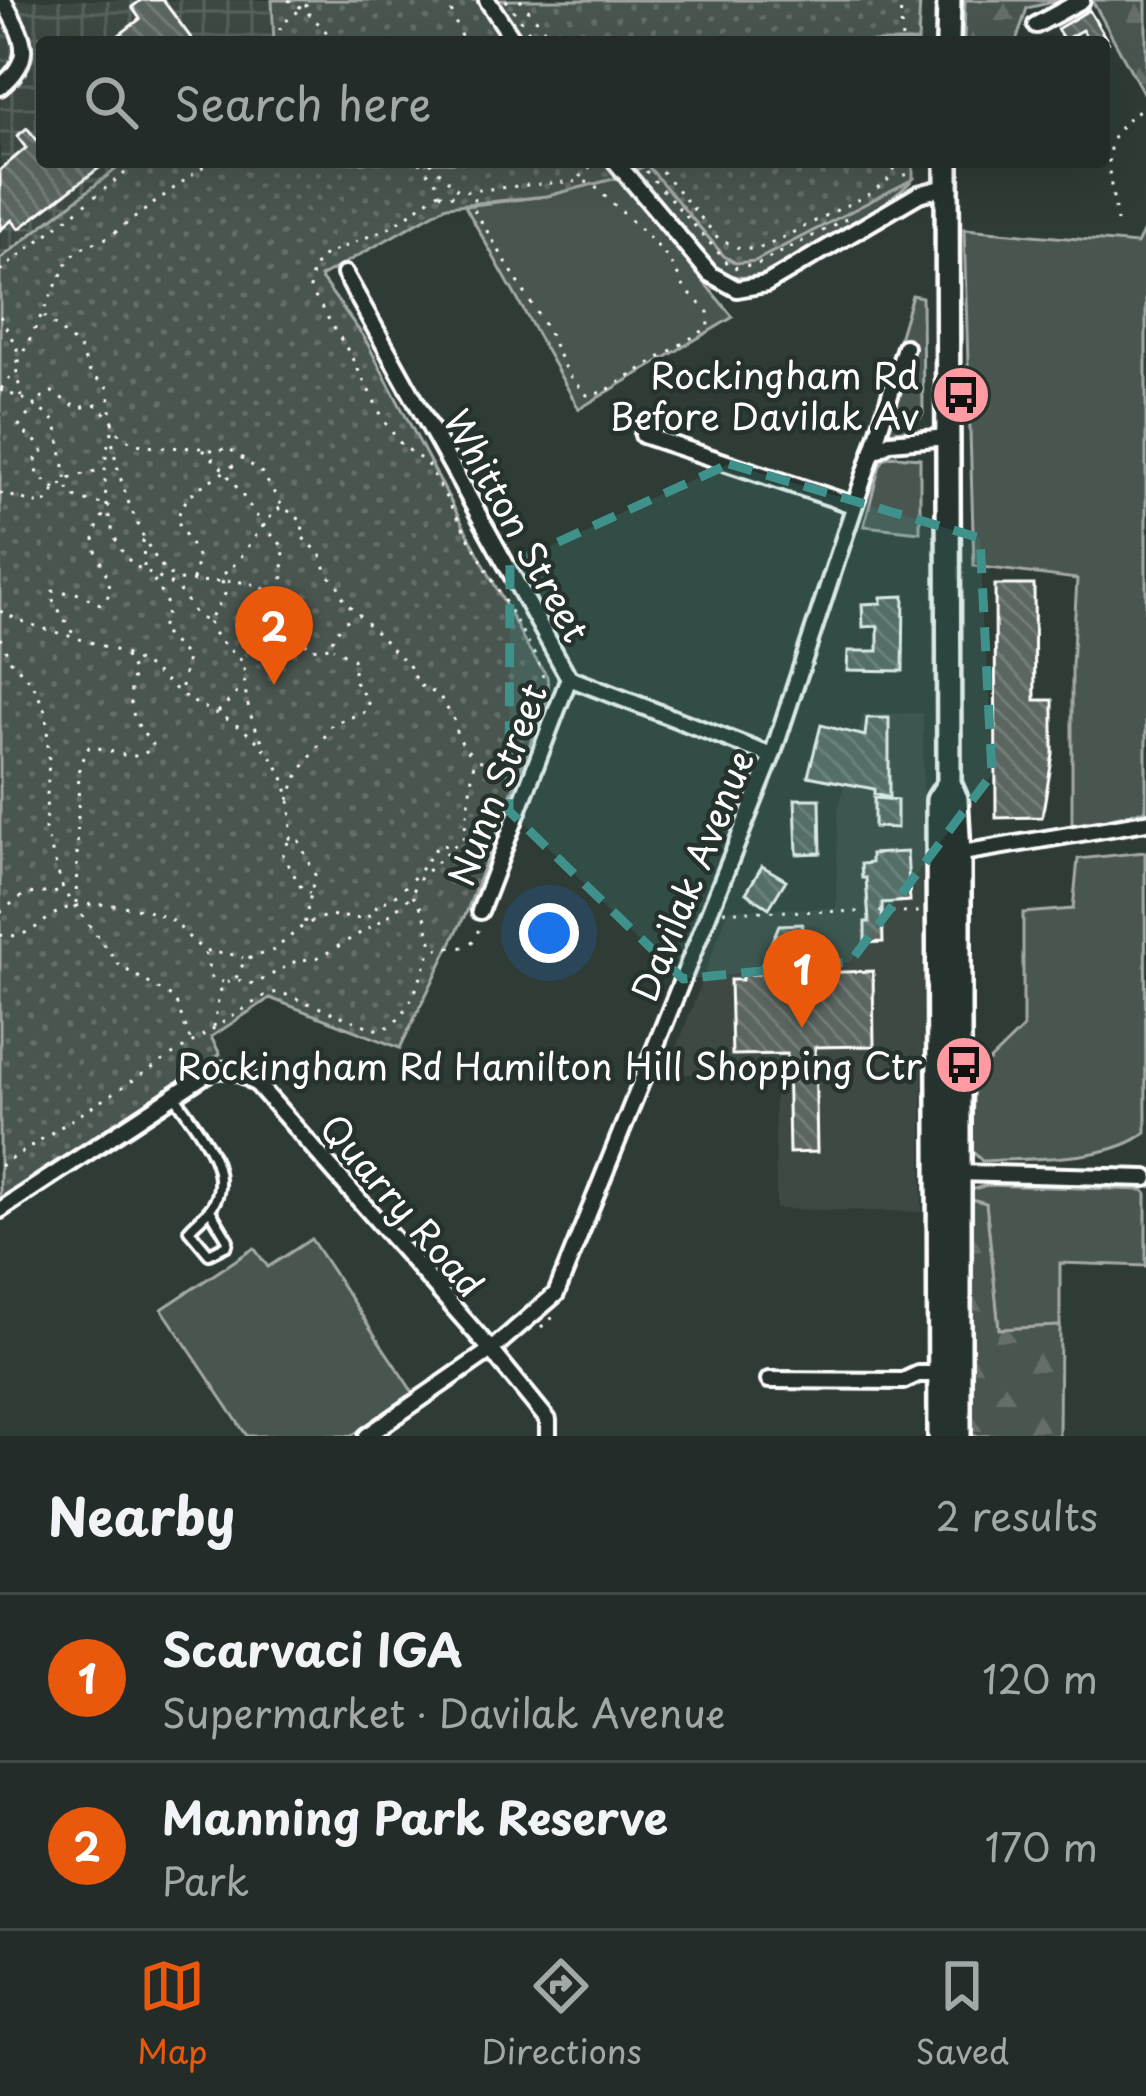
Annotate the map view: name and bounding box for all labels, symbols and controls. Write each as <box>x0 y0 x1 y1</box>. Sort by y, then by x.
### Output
search box <box>36 36 1110 168</box>
text: Search here <box>174 68 431 136</box>
icon: search <box>78 69 144 135</box>
place label: Rockingham Rd Before Davilak Av <box>610 347 919 442</box>
bus stop icon: Rockingham Rd Before Davilak Av <box>930 364 992 426</box>
street label: Whitton Street <box>432 399 604 651</box>
pin: 2 <box>235 586 313 685</box>
street label: Nunn Street <box>433 675 559 893</box>
street label: Davilak Avenue <box>616 741 766 1009</box>
your location <box>519 903 579 963</box>
pin: 1 <box>763 929 841 1028</box>
bus stop icon: Rockingham Rd Hamilton Hill Shopping Ctr <box>933 1034 995 1096</box>
place label: Rockingham Rd Hamilton Hill Shopping Ctr <box>177 1038 922 1092</box>
street label: Quarry Road <box>308 1102 498 1308</box>
text: Nearby <box>48 1476 235 1553</box>
text: 2 results <box>936 1485 1098 1544</box>
text: Scarvaci IGA <box>162 1614 463 1682</box>
text: 1 <box>78 1648 96 1707</box>
text: 120 m <box>982 1648 1098 1707</box>
text: Supermarket · Davilak Avenue <box>162 1682 725 1741</box>
text: Manning Park Reserve <box>162 1782 668 1850</box>
text: 2 <box>73 1816 101 1875</box>
text: 170 m <box>985 1816 1098 1875</box>
text: Park <box>162 1850 249 1909</box>
tab: Map <box>137 1953 207 2075</box>
tab: Directions <box>481 1953 642 2075</box>
tab: Saved <box>915 1953 1009 2075</box>

